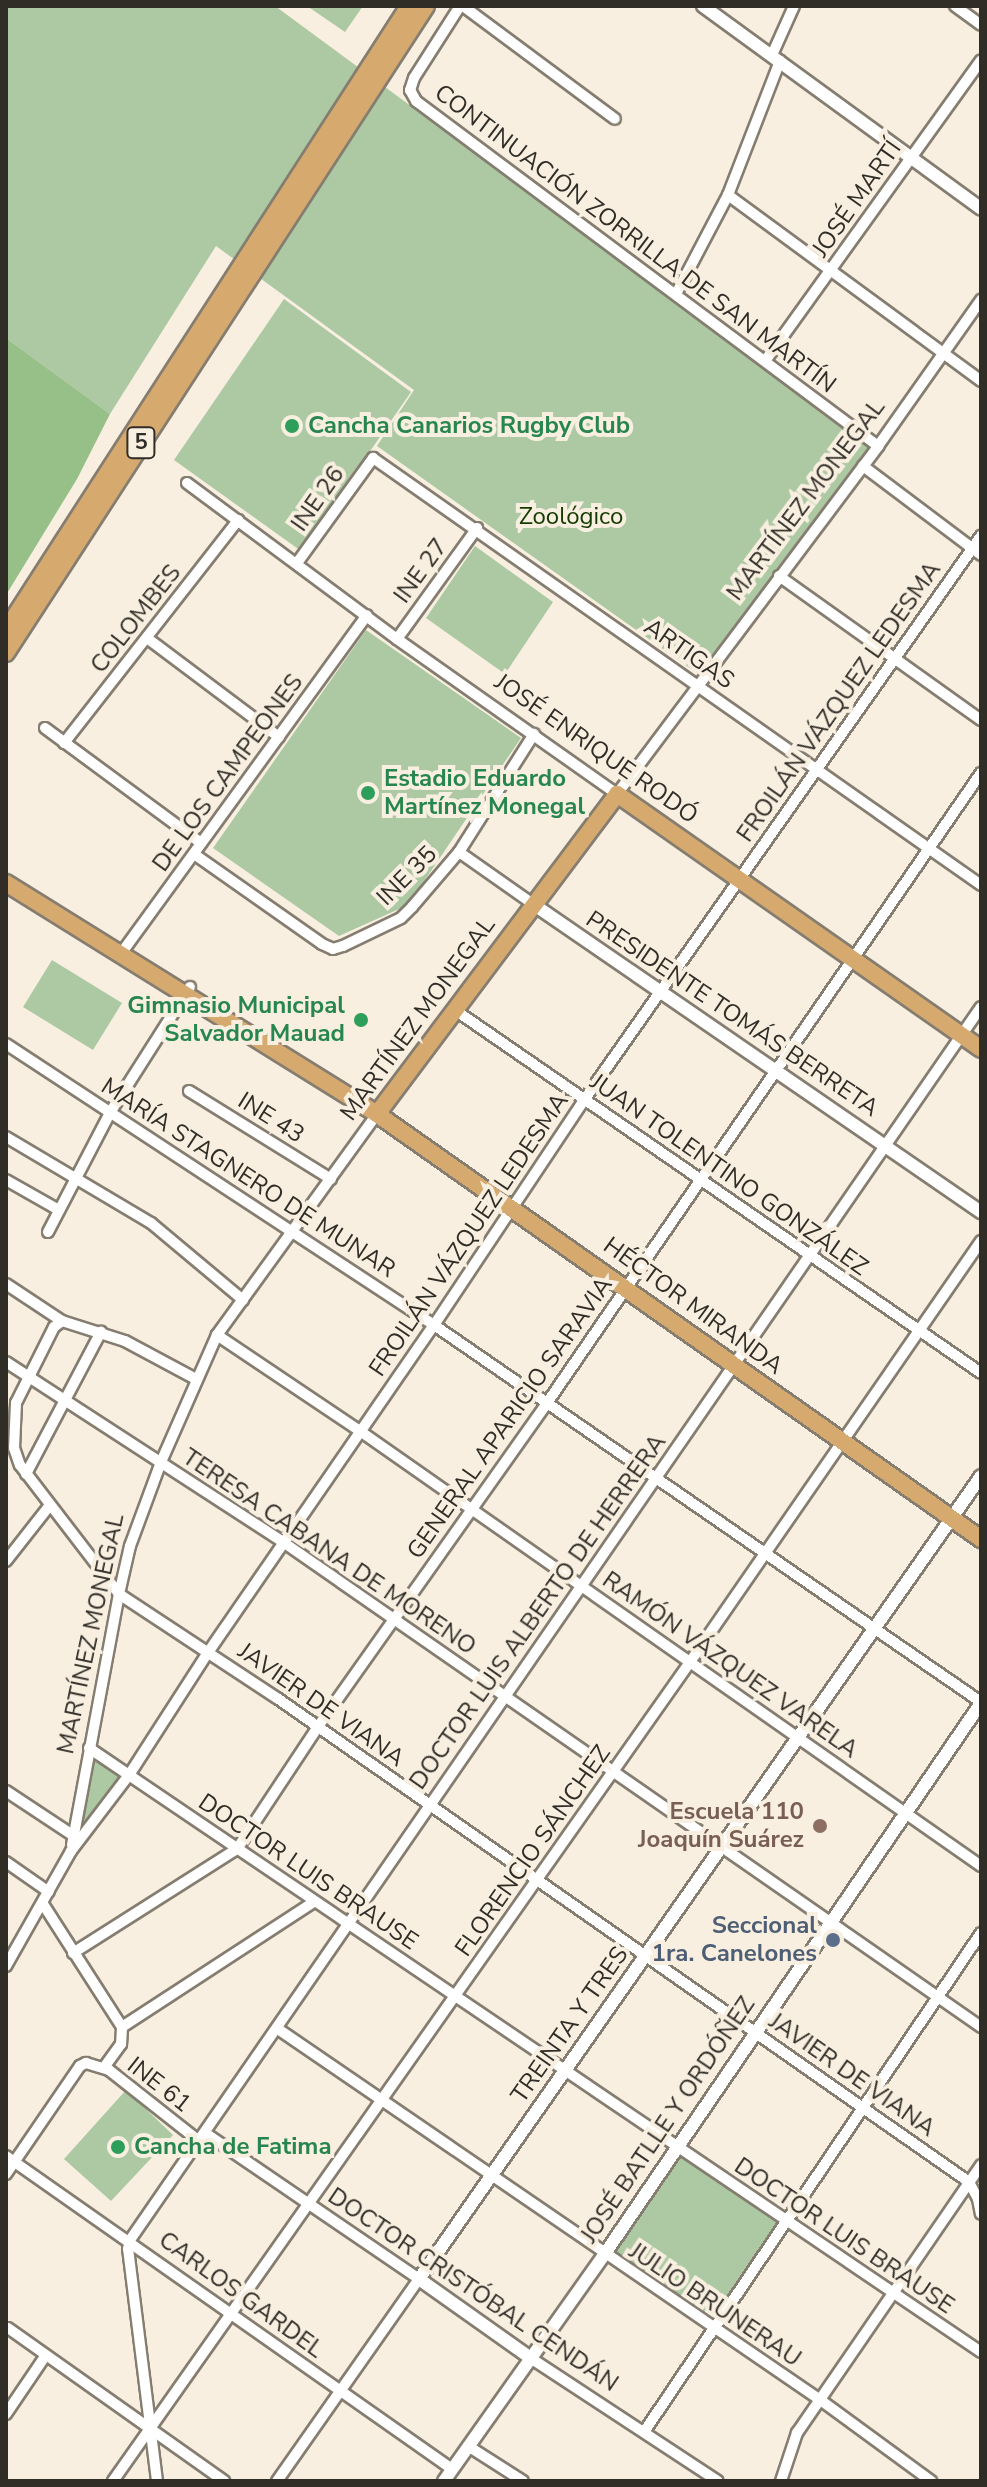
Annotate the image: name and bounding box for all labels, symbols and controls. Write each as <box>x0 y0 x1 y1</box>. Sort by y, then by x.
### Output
street label: CONTINUACIÓN ZORRILLA DE SAN MARTÍN <box>429 79 841 399</box>
street label: JOSÉ MARTÍ <box>806 135 908 263</box>
street label: MARTÍNEZ MONEGAL <box>721 394 891 606</box>
place label: Cancha Canarios Rugby Club <box>308 412 630 440</box>
marker: Cancha Canarios Rugby Club <box>283 417 301 435</box>
road number: 5 <box>125 425 157 461</box>
street label: INE 26 <box>285 461 351 537</box>
park label: Zoológico <box>519 503 623 531</box>
street label: INE 27 <box>388 533 454 609</box>
street label: FROILÁN VÁZQUEZ LEDESMA <box>731 556 947 848</box>
street label: COLOMBES <box>85 559 187 679</box>
street label: ARTIGAS <box>638 613 740 695</box>
street label: JOSÉ ENRIQUE RODÓ <box>489 668 703 830</box>
street label: DE LOS CAMPEONES <box>147 669 309 877</box>
place label: Estadio Eduardo Martínez Monegal <box>384 765 585 821</box>
marker: Estadio Eduardo Martínez Monegal <box>359 784 377 802</box>
street label: INE 35 <box>371 840 443 912</box>
street label: PRESIDENTE TOMÁS BERRETA <box>580 905 884 1123</box>
street label: MARTÍNEZ MONEGAL <box>334 912 502 1126</box>
place label: Gimnasio Municipal Salvador Mauad <box>127 992 345 1048</box>
marker: Gimnasio Municipal Salvador Mauad <box>352 1011 370 1029</box>
street label: JUAN TOLENTINO GONZÁLEZ <box>585 1068 873 1282</box>
street label: MARÍA STAGNERO DE MUNAR <box>95 1072 401 1284</box>
street label: INE 43 <box>232 1086 310 1150</box>
street label: FROILÁN VÁZQUEZ LEDESMA <box>363 1088 575 1382</box>
street label: HÉCTOR MIRANDA <box>598 1231 788 1381</box>
street label: GENERAL APARICIO SARAVIA <box>401 1271 619 1565</box>
street label: DOCTOR LUIS ALBERTO DE HERRERA <box>404 1429 672 1795</box>
street label: TERESA CABANA DE MORENO <box>177 1443 481 1661</box>
street label: MARTÍNEZ MONEGAL <box>51 1511 131 1757</box>
street label: RAMÓN VÁZQUEZ VARELA <box>597 1566 863 1764</box>
street label: JAVIER DE VIANA <box>232 1637 410 1773</box>
street label: FLORENCIO SÁNCHEZ <box>449 1740 617 1962</box>
street label: DOCTOR LUIS BRAUSE <box>193 1788 423 1956</box>
place label: Escuela 110 Joaquín Suárez <box>638 1798 804 1854</box>
marker: Escuela 110 Joaquín Suárez <box>811 1817 829 1835</box>
place label: Seccional 1ra. Canelones <box>652 1912 817 1968</box>
marker: Seccional 1ra. Canelones <box>824 1931 842 1949</box>
street label: TREINTA Y TRES <box>505 1941 635 2109</box>
street label: JOSÉ BATLLE Y ORDÓÑEZ <box>575 1992 761 2248</box>
street label: JAVIER DE VIANA <box>763 2007 941 2143</box>
street label: INE 61 <box>121 2051 197 2119</box>
place label: Cancha de Fatima <box>134 2133 332 2161</box>
marker: Cancha de Fatima <box>109 2138 127 2156</box>
street label: DOCTOR LUIS BRAUSE <box>729 2152 959 2320</box>
street label: DOCTOR CRISTÓBAL CENDÁN <box>322 2182 624 2398</box>
street label: CARLOS GARDEL <box>153 2226 329 2364</box>
street label: JULIO BRUNERAU <box>624 2237 806 2373</box>

